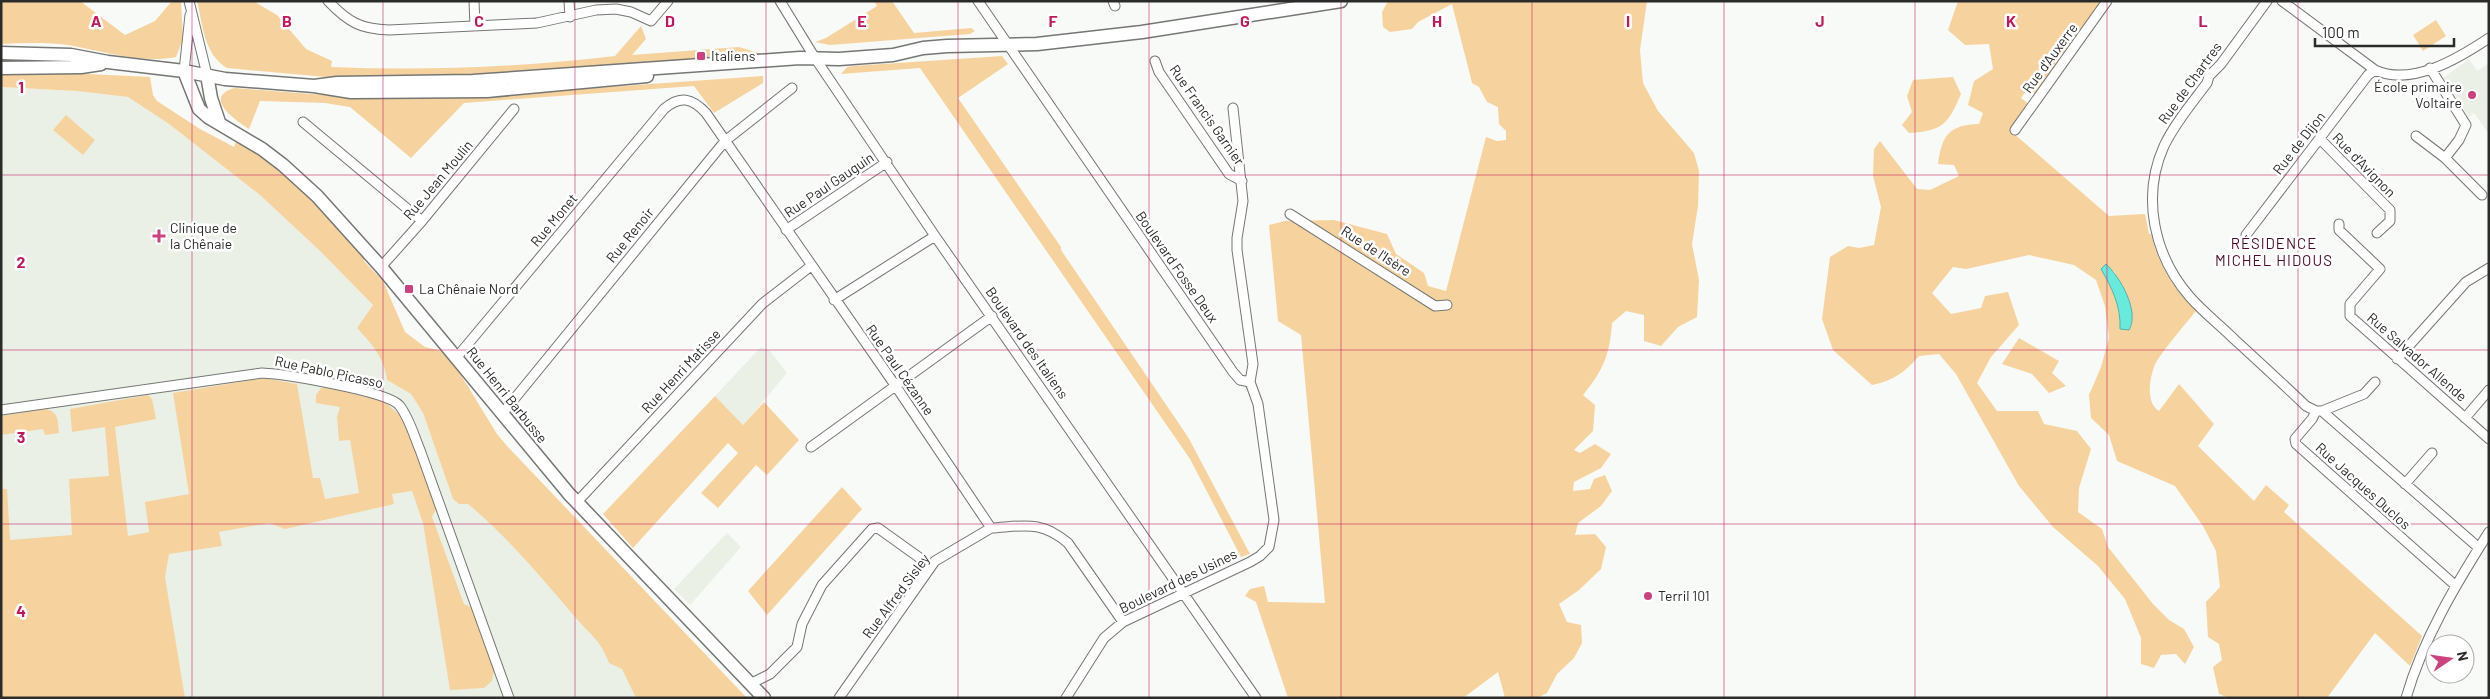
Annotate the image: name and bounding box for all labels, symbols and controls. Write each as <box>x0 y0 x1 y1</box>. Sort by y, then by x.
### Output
text: A <box>91 11 102 30</box>
text: B <box>282 11 292 30</box>
text: C <box>474 11 484 30</box>
text: D <box>665 11 675 30</box>
text: E <box>857 11 867 30</box>
text: F <box>1049 11 1058 30</box>
text: G <box>1240 11 1250 30</box>
text: H <box>1432 11 1442 30</box>
text: I <box>1626 11 1630 30</box>
text: J <box>1815 11 1825 30</box>
text: K <box>2006 11 2016 30</box>
text: L <box>2198 11 2208 30</box>
scale bar <box>2315 15 2454 47</box>
street label: Rue d'Auxerre <box>2018 19 2081 96</box>
text: 100 m <box>2322 23 2360 41</box>
street label: Rue de Chartres <box>2154 38 2225 127</box>
place label: Italiens <box>711 47 756 64</box>
marker: Italiens <box>695 50 707 62</box>
street label: Rue Francis Garnier <box>1166 61 1248 168</box>
text: 1 <box>18 77 24 96</box>
place label: École primaire Voltaire <box>2374 78 2462 111</box>
marker: École primaire Voltaire <box>2466 89 2478 101</box>
street label: Rue de Dijon <box>2269 108 2328 178</box>
street label: Rue d'Avignon <box>2329 129 2399 201</box>
street label: Rue Jean Moulin <box>399 136 476 223</box>
street label: Rue Paul Gauguin <box>781 148 877 221</box>
street label: Rue Monet <box>527 190 581 250</box>
street label: Rue Renoir <box>602 204 657 266</box>
street label: Boulevard Fosse Deux <box>1132 208 1223 326</box>
place label: Clinique de la Chênaie <box>170 219 237 252</box>
street label: Rue de l'Isère <box>1338 222 1414 279</box>
marker: Clinique de la Chênaie <box>152 229 166 243</box>
district label: RÉSIDENCE MICHEL HIDOUS <box>2215 234 2333 269</box>
text: 2 <box>17 252 26 271</box>
place label: La Chênaie Nord <box>419 280 519 297</box>
marker: La Chênaie Nord <box>403 283 415 295</box>
street label: Boulevard des Italiens <box>982 284 1073 402</box>
street label: Rue Salvador Allende <box>2364 309 2471 405</box>
street label: Rue Paul Cézanne <box>863 321 938 418</box>
street label: Rue Henri Matisse <box>637 325 724 416</box>
street label: Rue Henri Barbusse <box>463 343 551 446</box>
street label: Rue Pablo Picasso <box>273 352 385 391</box>
text: 3 <box>17 427 25 446</box>
street label: Rue Jacques Duclos <box>2312 439 2414 533</box>
street label: Boulevard des Usines <box>1116 545 1240 616</box>
street label: Rue Alfred Sisley <box>858 550 933 641</box>
place label: Terril 101 <box>1658 587 1710 604</box>
marker: Terril 101 <box>1642 590 1654 602</box>
text: 4 <box>16 601 26 620</box>
north arrow <box>2425 634 2475 684</box>
text: N <box>2454 650 2472 662</box>

